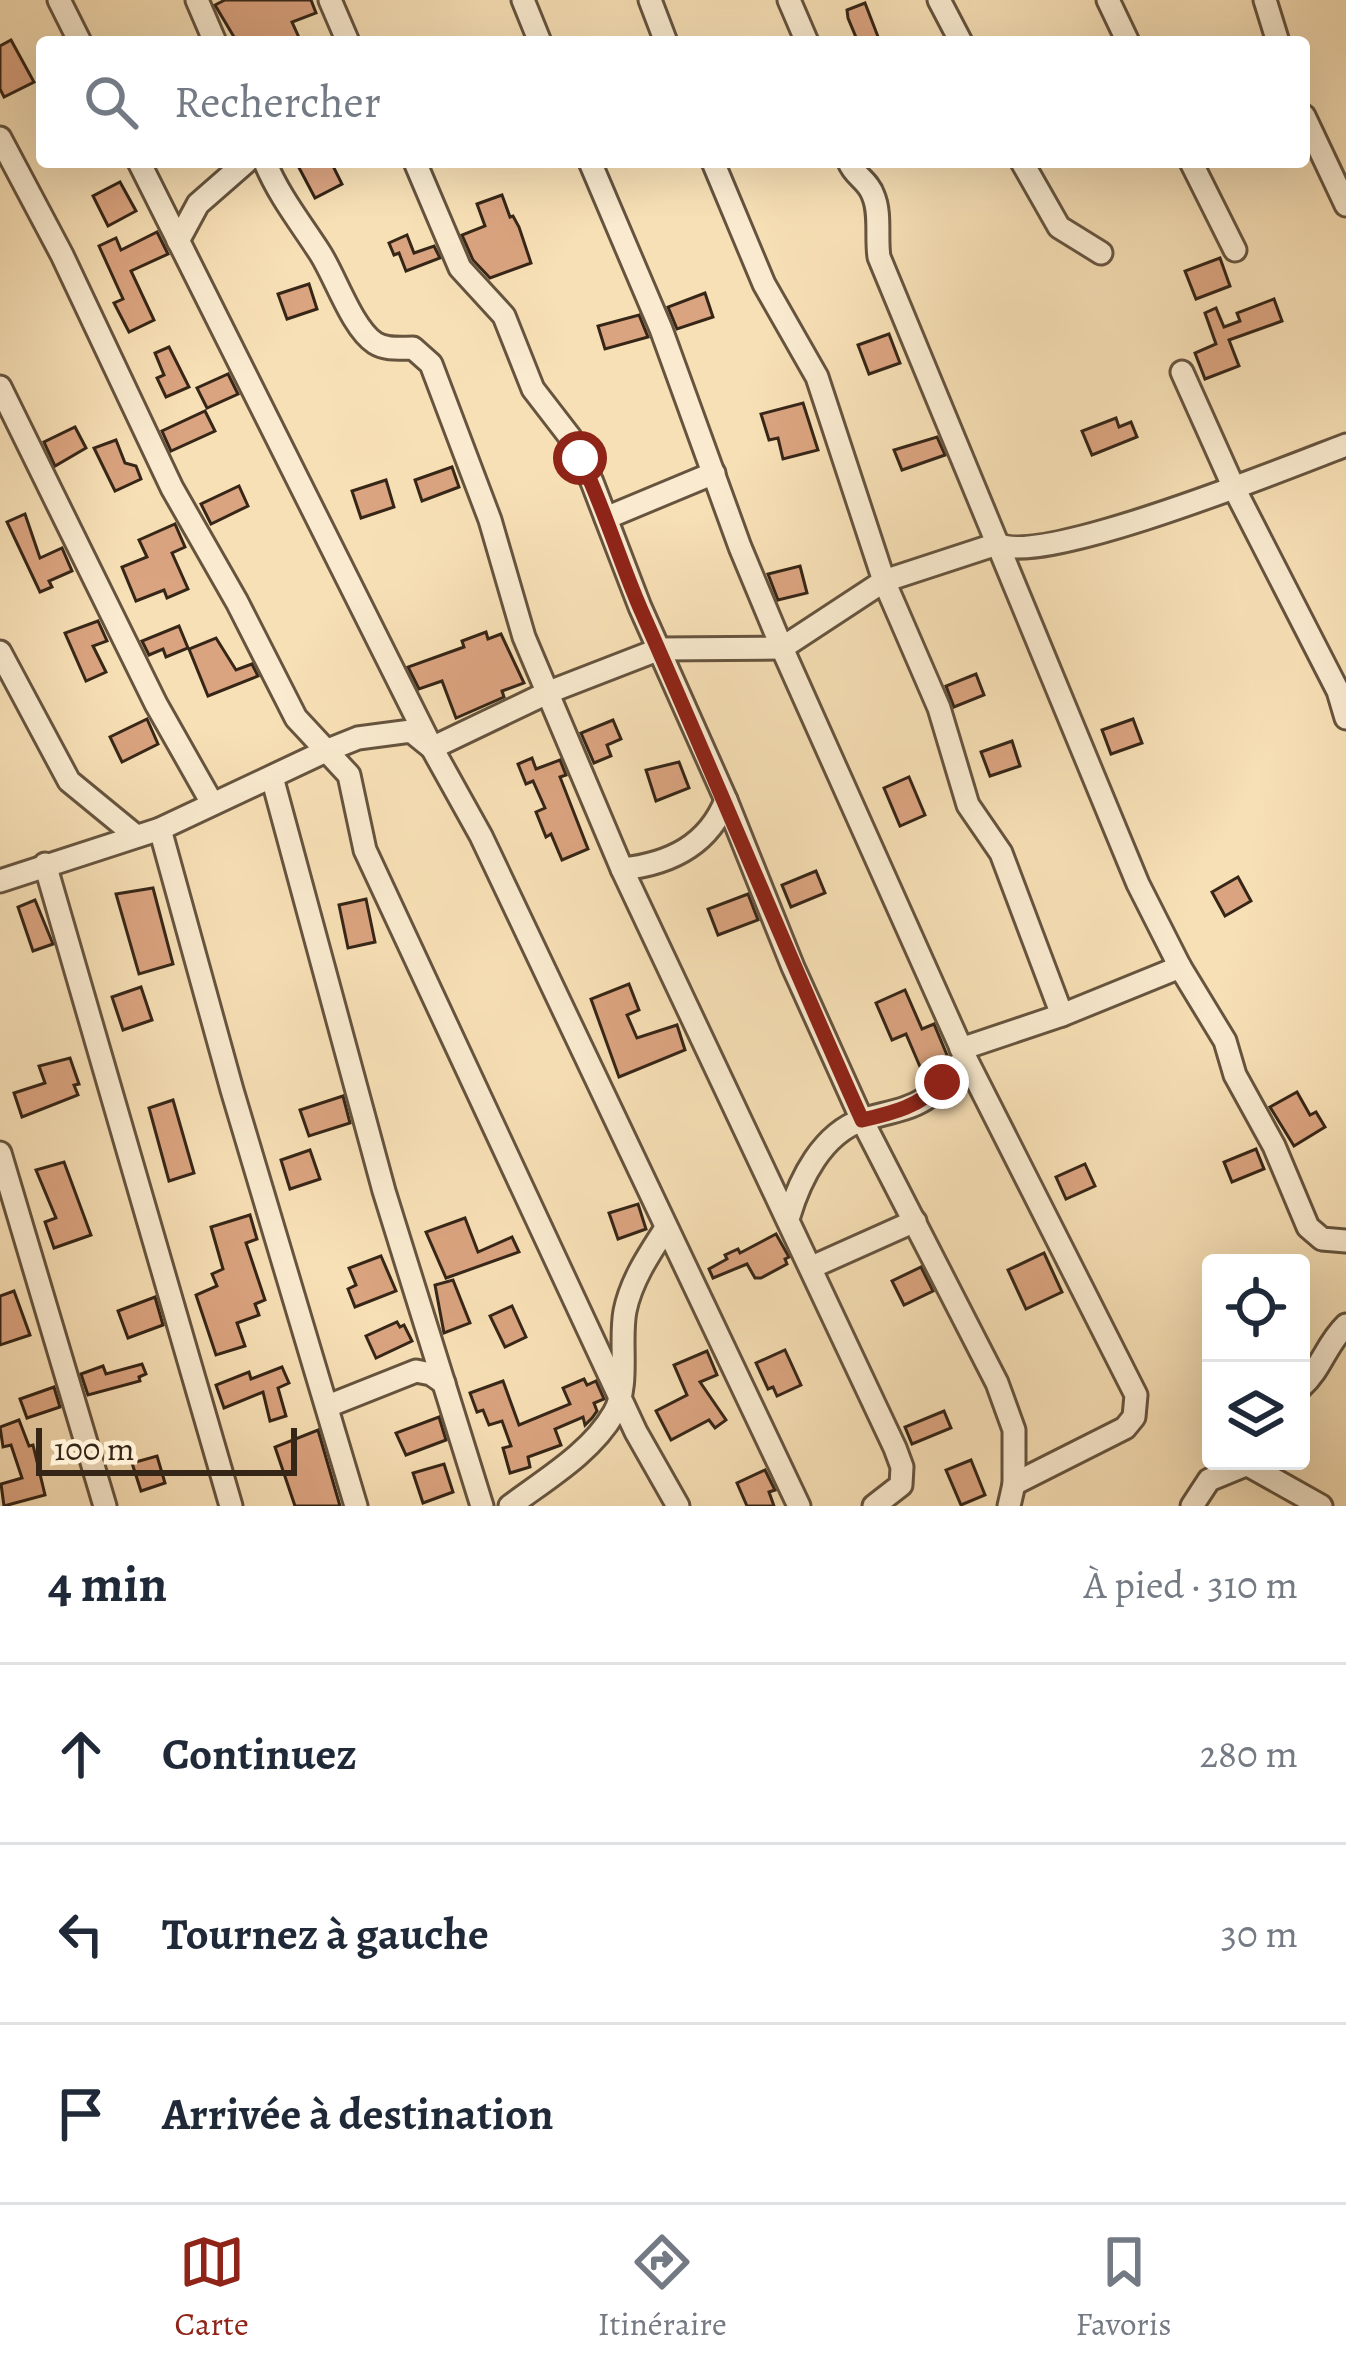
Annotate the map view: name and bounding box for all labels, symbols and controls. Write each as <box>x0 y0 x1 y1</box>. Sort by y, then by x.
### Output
search box <box>36 36 1310 168</box>
icon: search <box>78 69 144 135</box>
text: Rechercher <box>174 71 381 133</box>
route start <box>553 431 607 485</box>
route end <box>915 1055 969 1109</box>
map controls <box>1202 1254 1310 1470</box>
button: locate <box>1202 1254 1310 1362</box>
button: layers <box>1202 1362 1310 1470</box>
scale bar <box>36 1422 297 1475</box>
text: 100 m <box>54 1426 134 1471</box>
text: 4 min <box>48 1549 167 1619</box>
text: À pied · 310 m <box>1084 1558 1298 1611</box>
icon: ahead <box>48 1721 114 1787</box>
text: Continuez <box>162 1723 357 1785</box>
text: 280 m <box>1200 1727 1298 1780</box>
icon: left <box>48 1901 114 1967</box>
text: Tournez à gauche <box>162 1903 489 1965</box>
text: 30 m <box>1221 1907 1298 1960</box>
icon: arrive <box>48 2081 114 2147</box>
text: Arrivée à destination <box>162 2083 554 2145</box>
tab: Carte <box>174 2229 249 2346</box>
tab: Itinéraire <box>598 2229 727 2346</box>
tab: Favoris <box>1076 2229 1172 2346</box>

